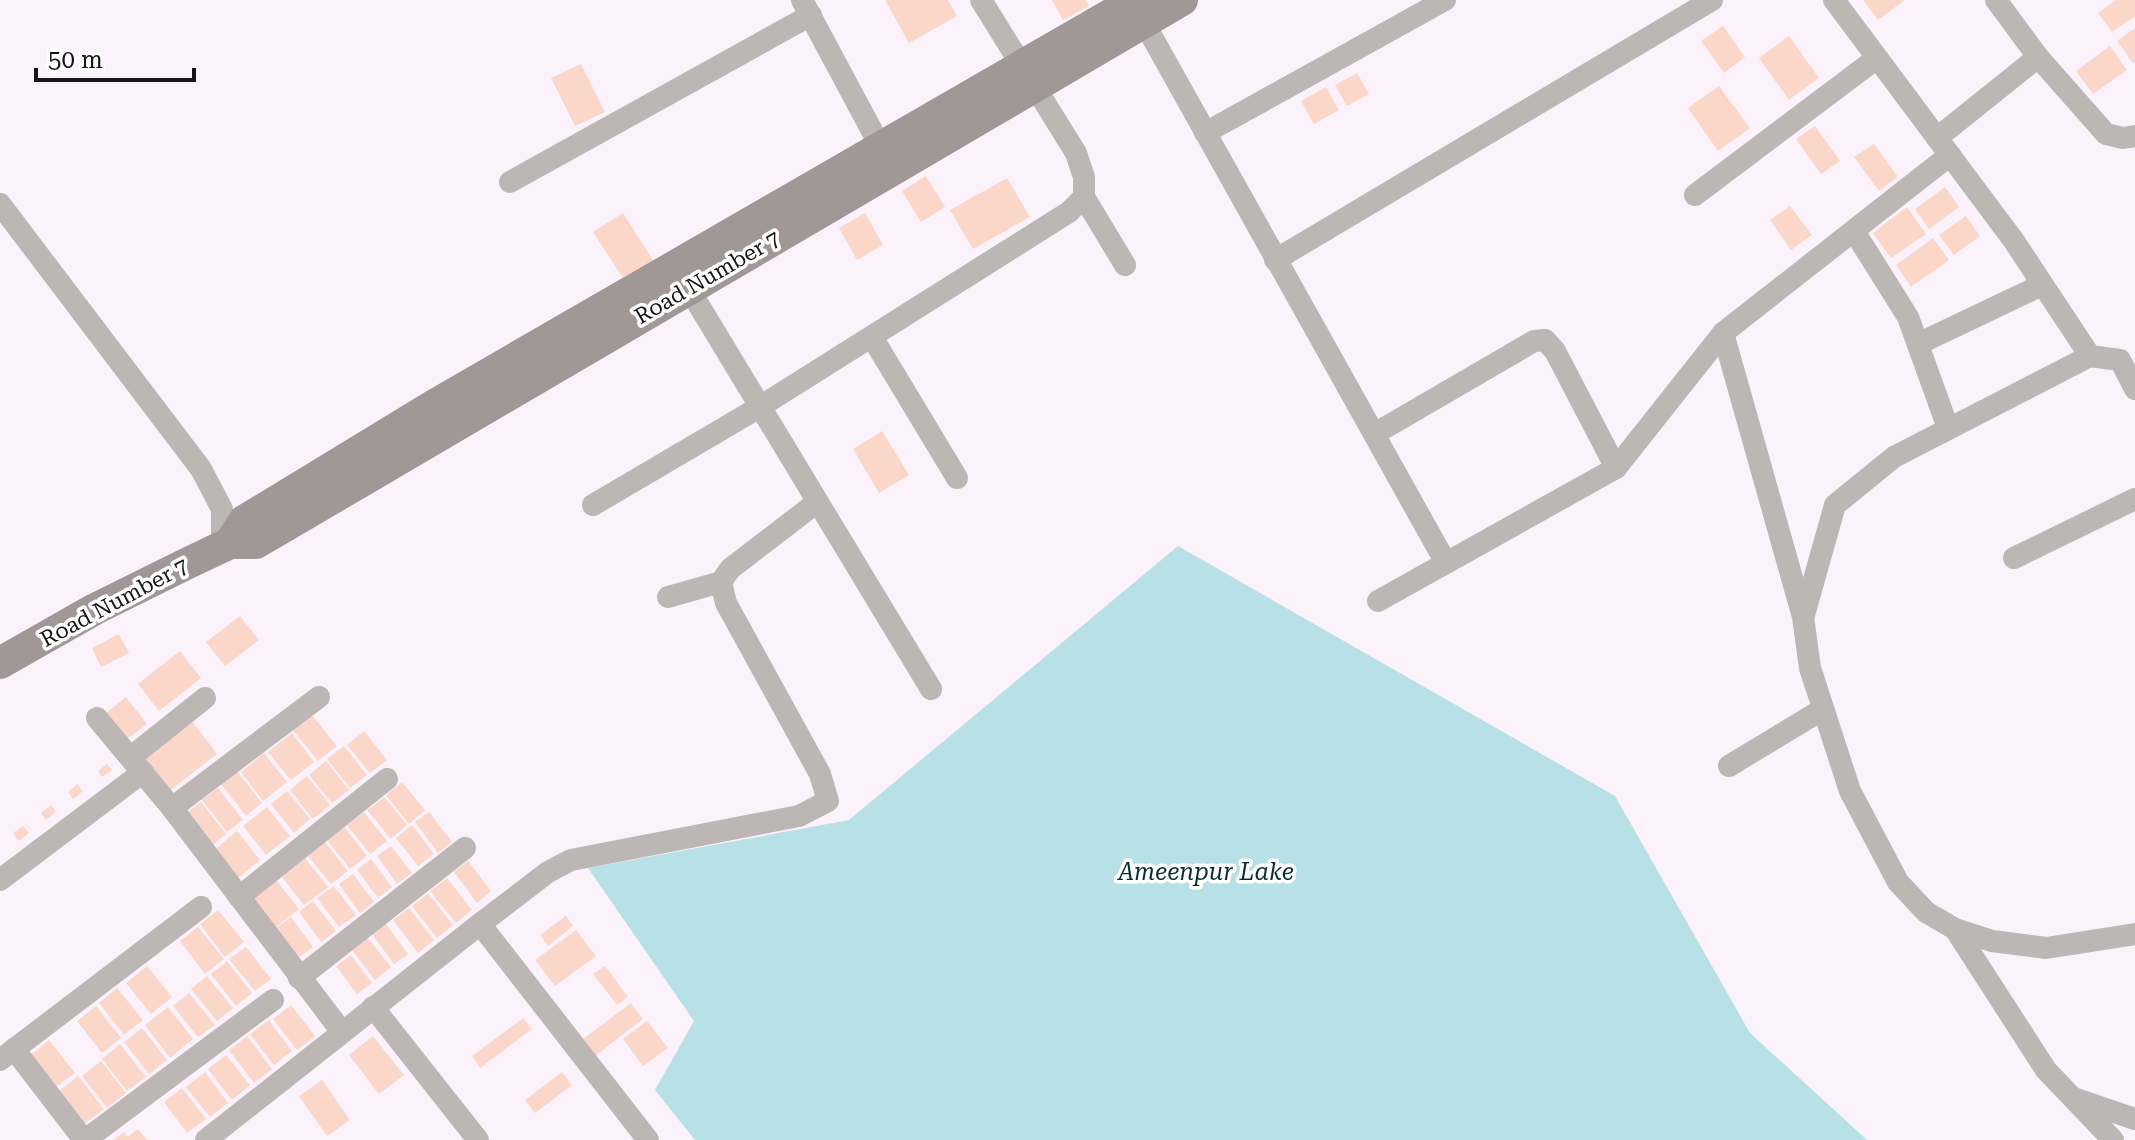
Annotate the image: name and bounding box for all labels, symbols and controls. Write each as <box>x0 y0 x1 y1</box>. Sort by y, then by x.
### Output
scale bar <box>36 32 194 82</box>
text: 50 m <box>48 46 103 74</box>
street label: Road Number 7 <box>630 226 784 329</box>
street label: Road Number 7 <box>36 553 192 652</box>
water label: Ameenpur Lake <box>1116 858 1294 886</box>

